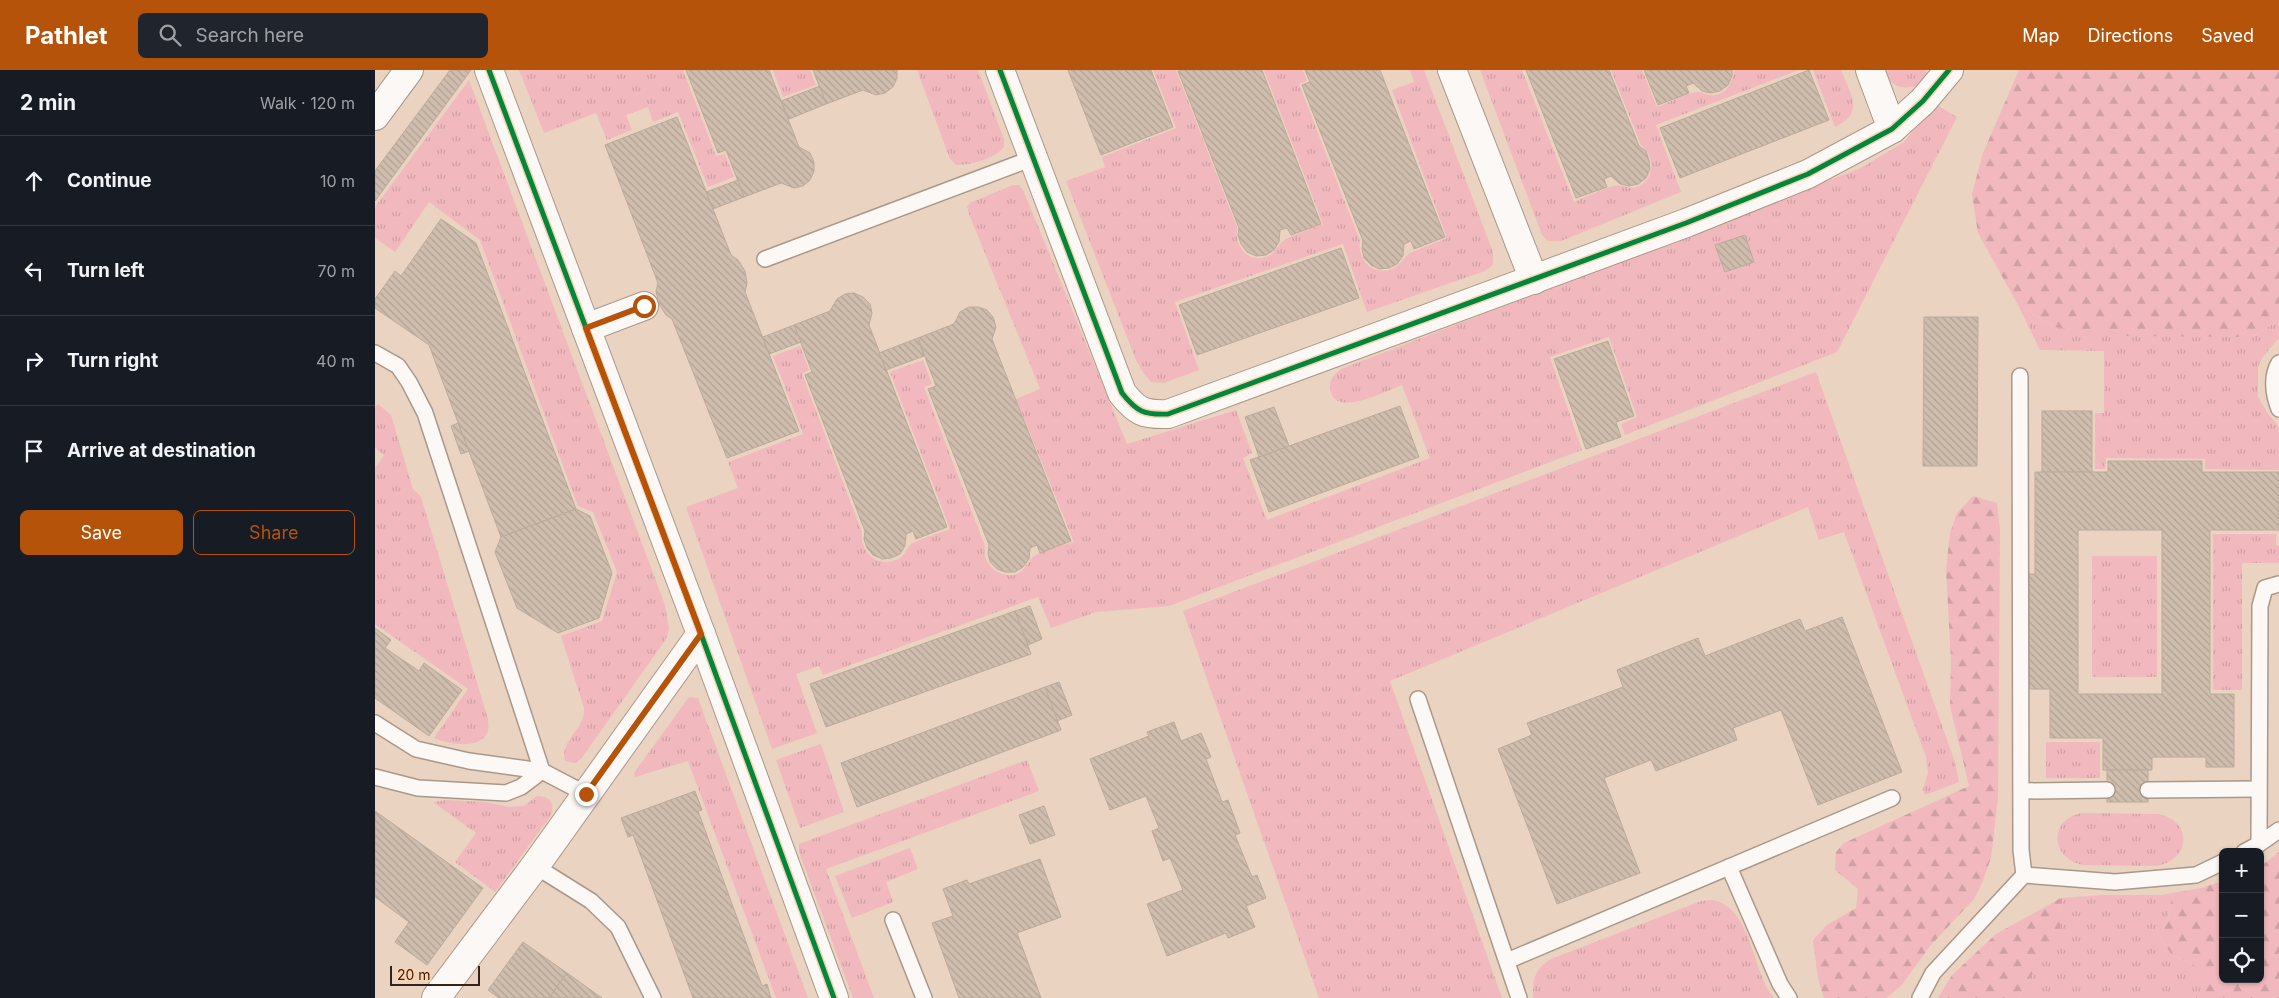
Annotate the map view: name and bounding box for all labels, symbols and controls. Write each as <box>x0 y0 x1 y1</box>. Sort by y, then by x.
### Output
search box <box>138 13 488 58</box>
text: Pathlet <box>25 21 108 50</box>
icon: search <box>156 21 184 49</box>
text: Search here <box>196 24 304 47</box>
text: Map <box>2022 25 2060 46</box>
text: Directions <box>2088 25 2173 46</box>
text: Saved <box>2201 25 2254 46</box>
text: 2 min <box>20 90 76 115</box>
text: Walk · 120 m <box>260 93 355 113</box>
icon: ahead <box>20 167 48 195</box>
text: Continue <box>67 169 152 192</box>
text: 10 m <box>320 171 355 191</box>
icon: left <box>20 257 48 285</box>
text: Turn left <box>67 259 145 282</box>
text: 70 m <box>318 261 355 281</box>
route start <box>633 295 656 318</box>
icon: right <box>20 347 48 375</box>
text: Turn right <box>67 349 158 372</box>
text: 40 m <box>316 351 355 371</box>
icon: arrive <box>20 437 48 465</box>
text: Arrive at destination <box>67 439 256 462</box>
button: Save <box>20 510 183 555</box>
button: Share <box>193 510 355 555</box>
route end <box>575 783 598 806</box>
map controls <box>2219 848 2264 983</box>
button: + <box>2219 848 2264 893</box>
button: − <box>2219 893 2264 938</box>
button: locate <box>2219 938 2264 983</box>
scale bar <box>390 963 480 986</box>
text: 20 m <box>397 966 431 983</box>

